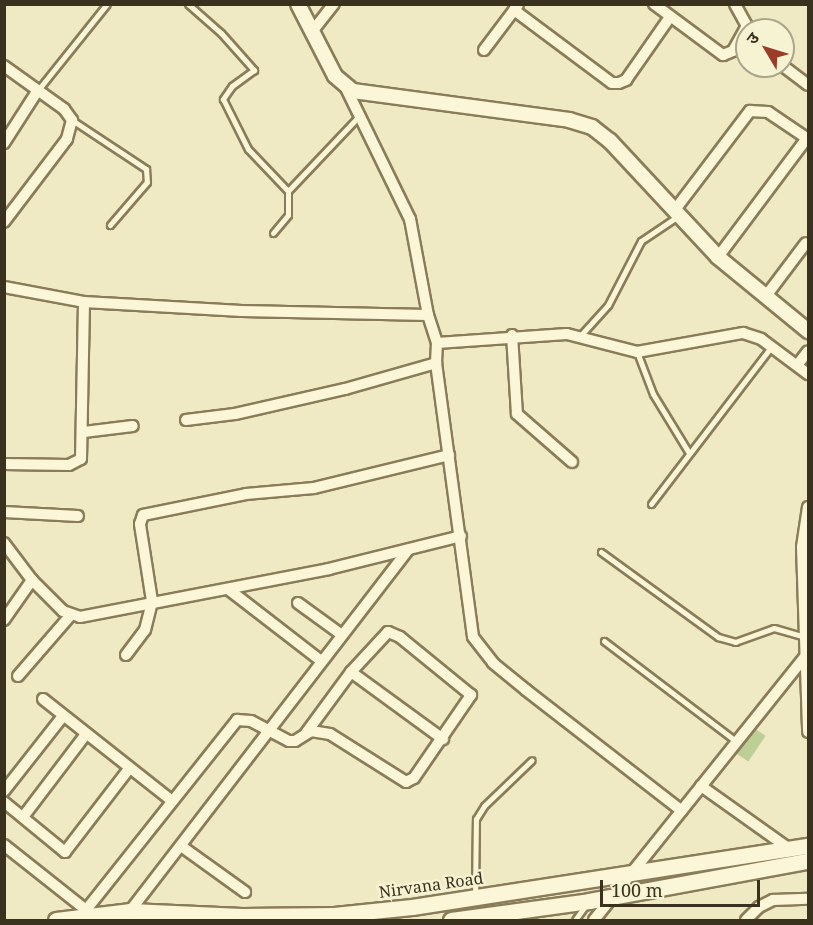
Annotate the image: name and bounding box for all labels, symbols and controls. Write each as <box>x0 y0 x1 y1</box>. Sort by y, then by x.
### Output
north arrow <box>735 18 795 78</box>
text: उ <box>741 28 764 49</box>
street label: Nirvana Road <box>378 868 484 902</box>
scale bar <box>603 868 764 906</box>
text: 100 m <box>611 878 663 902</box>

